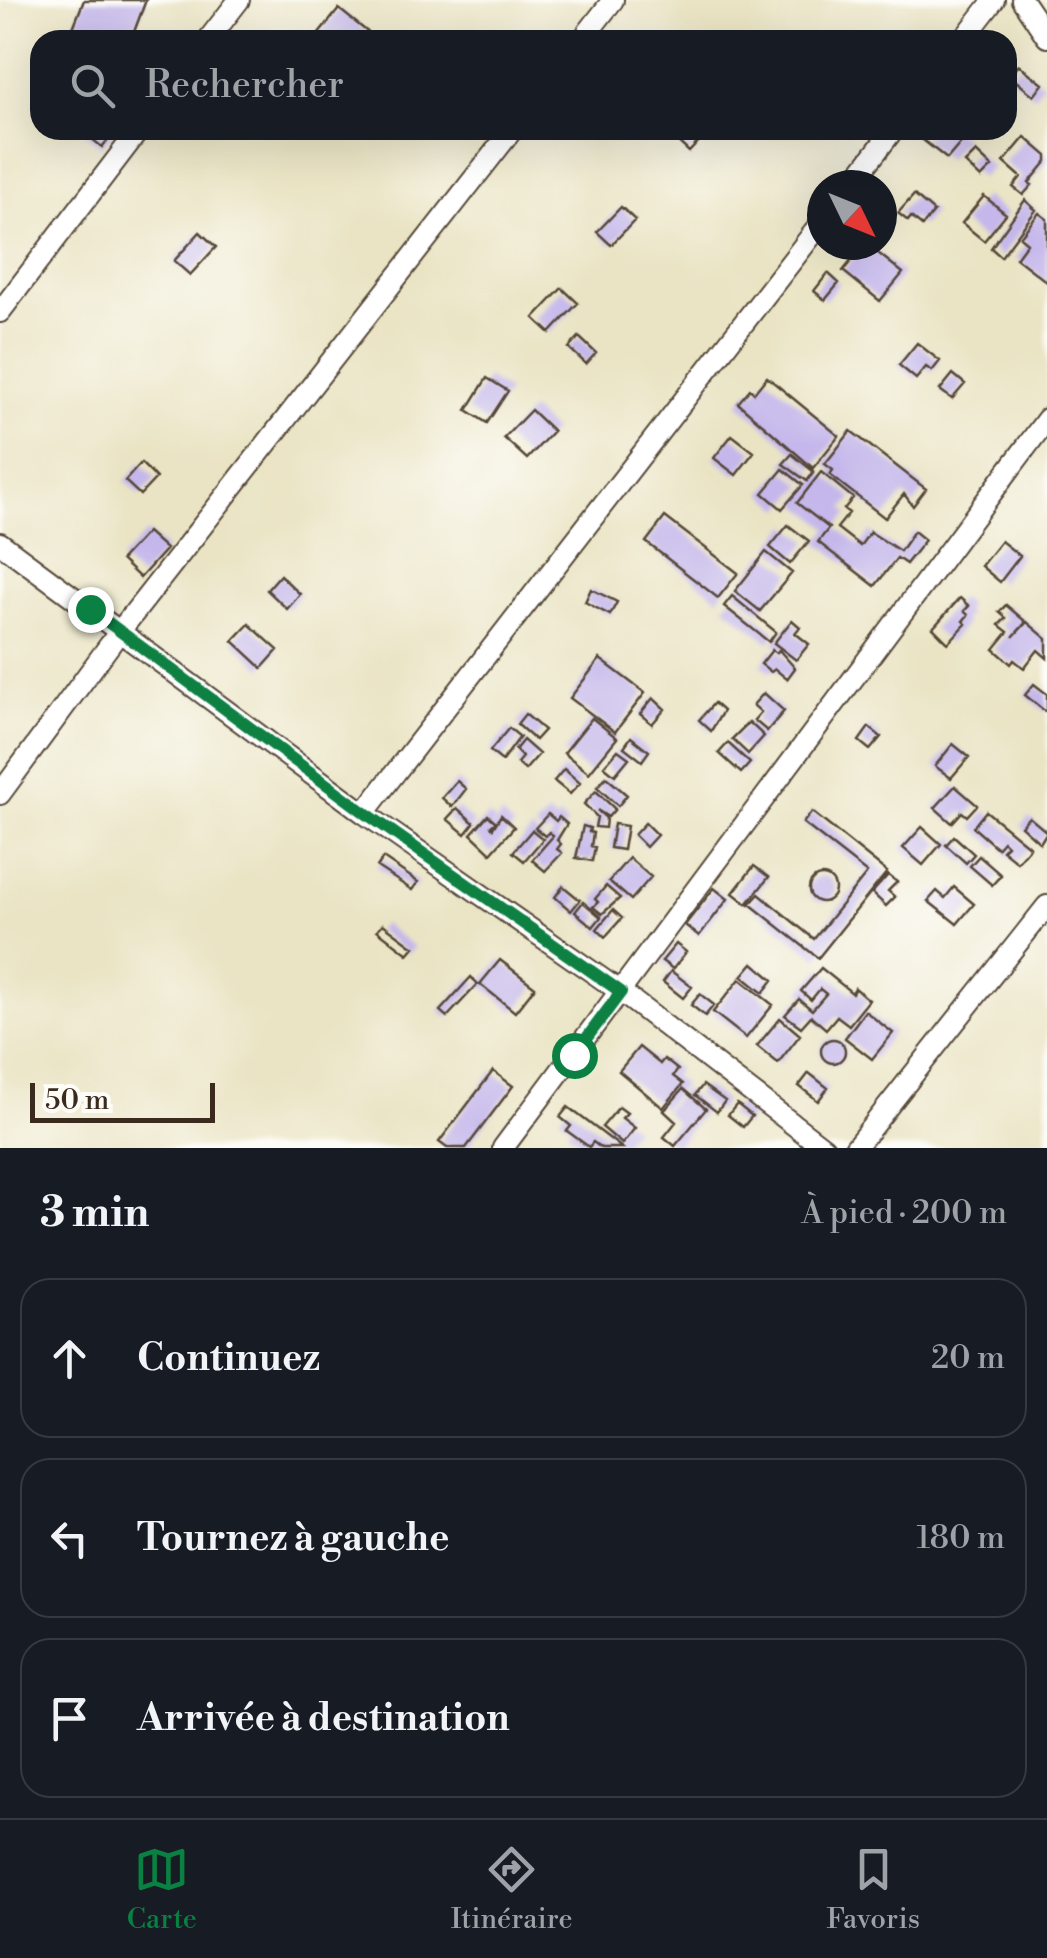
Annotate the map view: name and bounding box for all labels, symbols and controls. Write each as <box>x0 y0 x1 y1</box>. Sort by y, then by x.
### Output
search box <box>30 30 1017 140</box>
icon: search <box>65 58 120 113</box>
text: Rechercher <box>145 62 344 109</box>
north arrow <box>807 170 897 260</box>
route end <box>68 587 114 633</box>
route start <box>552 1033 598 1079</box>
scale bar <box>30 1078 215 1122</box>
text: 50 m <box>45 1083 109 1118</box>
text: 3 min <box>40 1187 149 1240</box>
text: À pied · 200 m <box>801 1193 1007 1233</box>
icon: ahead <box>42 1331 97 1386</box>
text: Continuez <box>137 1335 320 1382</box>
text: 20 m <box>931 1338 1005 1378</box>
icon: left <box>42 1511 97 1566</box>
text: Tournez à gauche <box>137 1515 449 1562</box>
text: 180 m <box>916 1518 1005 1558</box>
icon: arrive <box>42 1691 97 1746</box>
text: Arrivée à destination <box>137 1695 510 1742</box>
tab: Carte <box>127 1842 197 1937</box>
tab: Itinéraire <box>451 1842 573 1937</box>
tab: Favoris <box>826 1842 920 1937</box>

